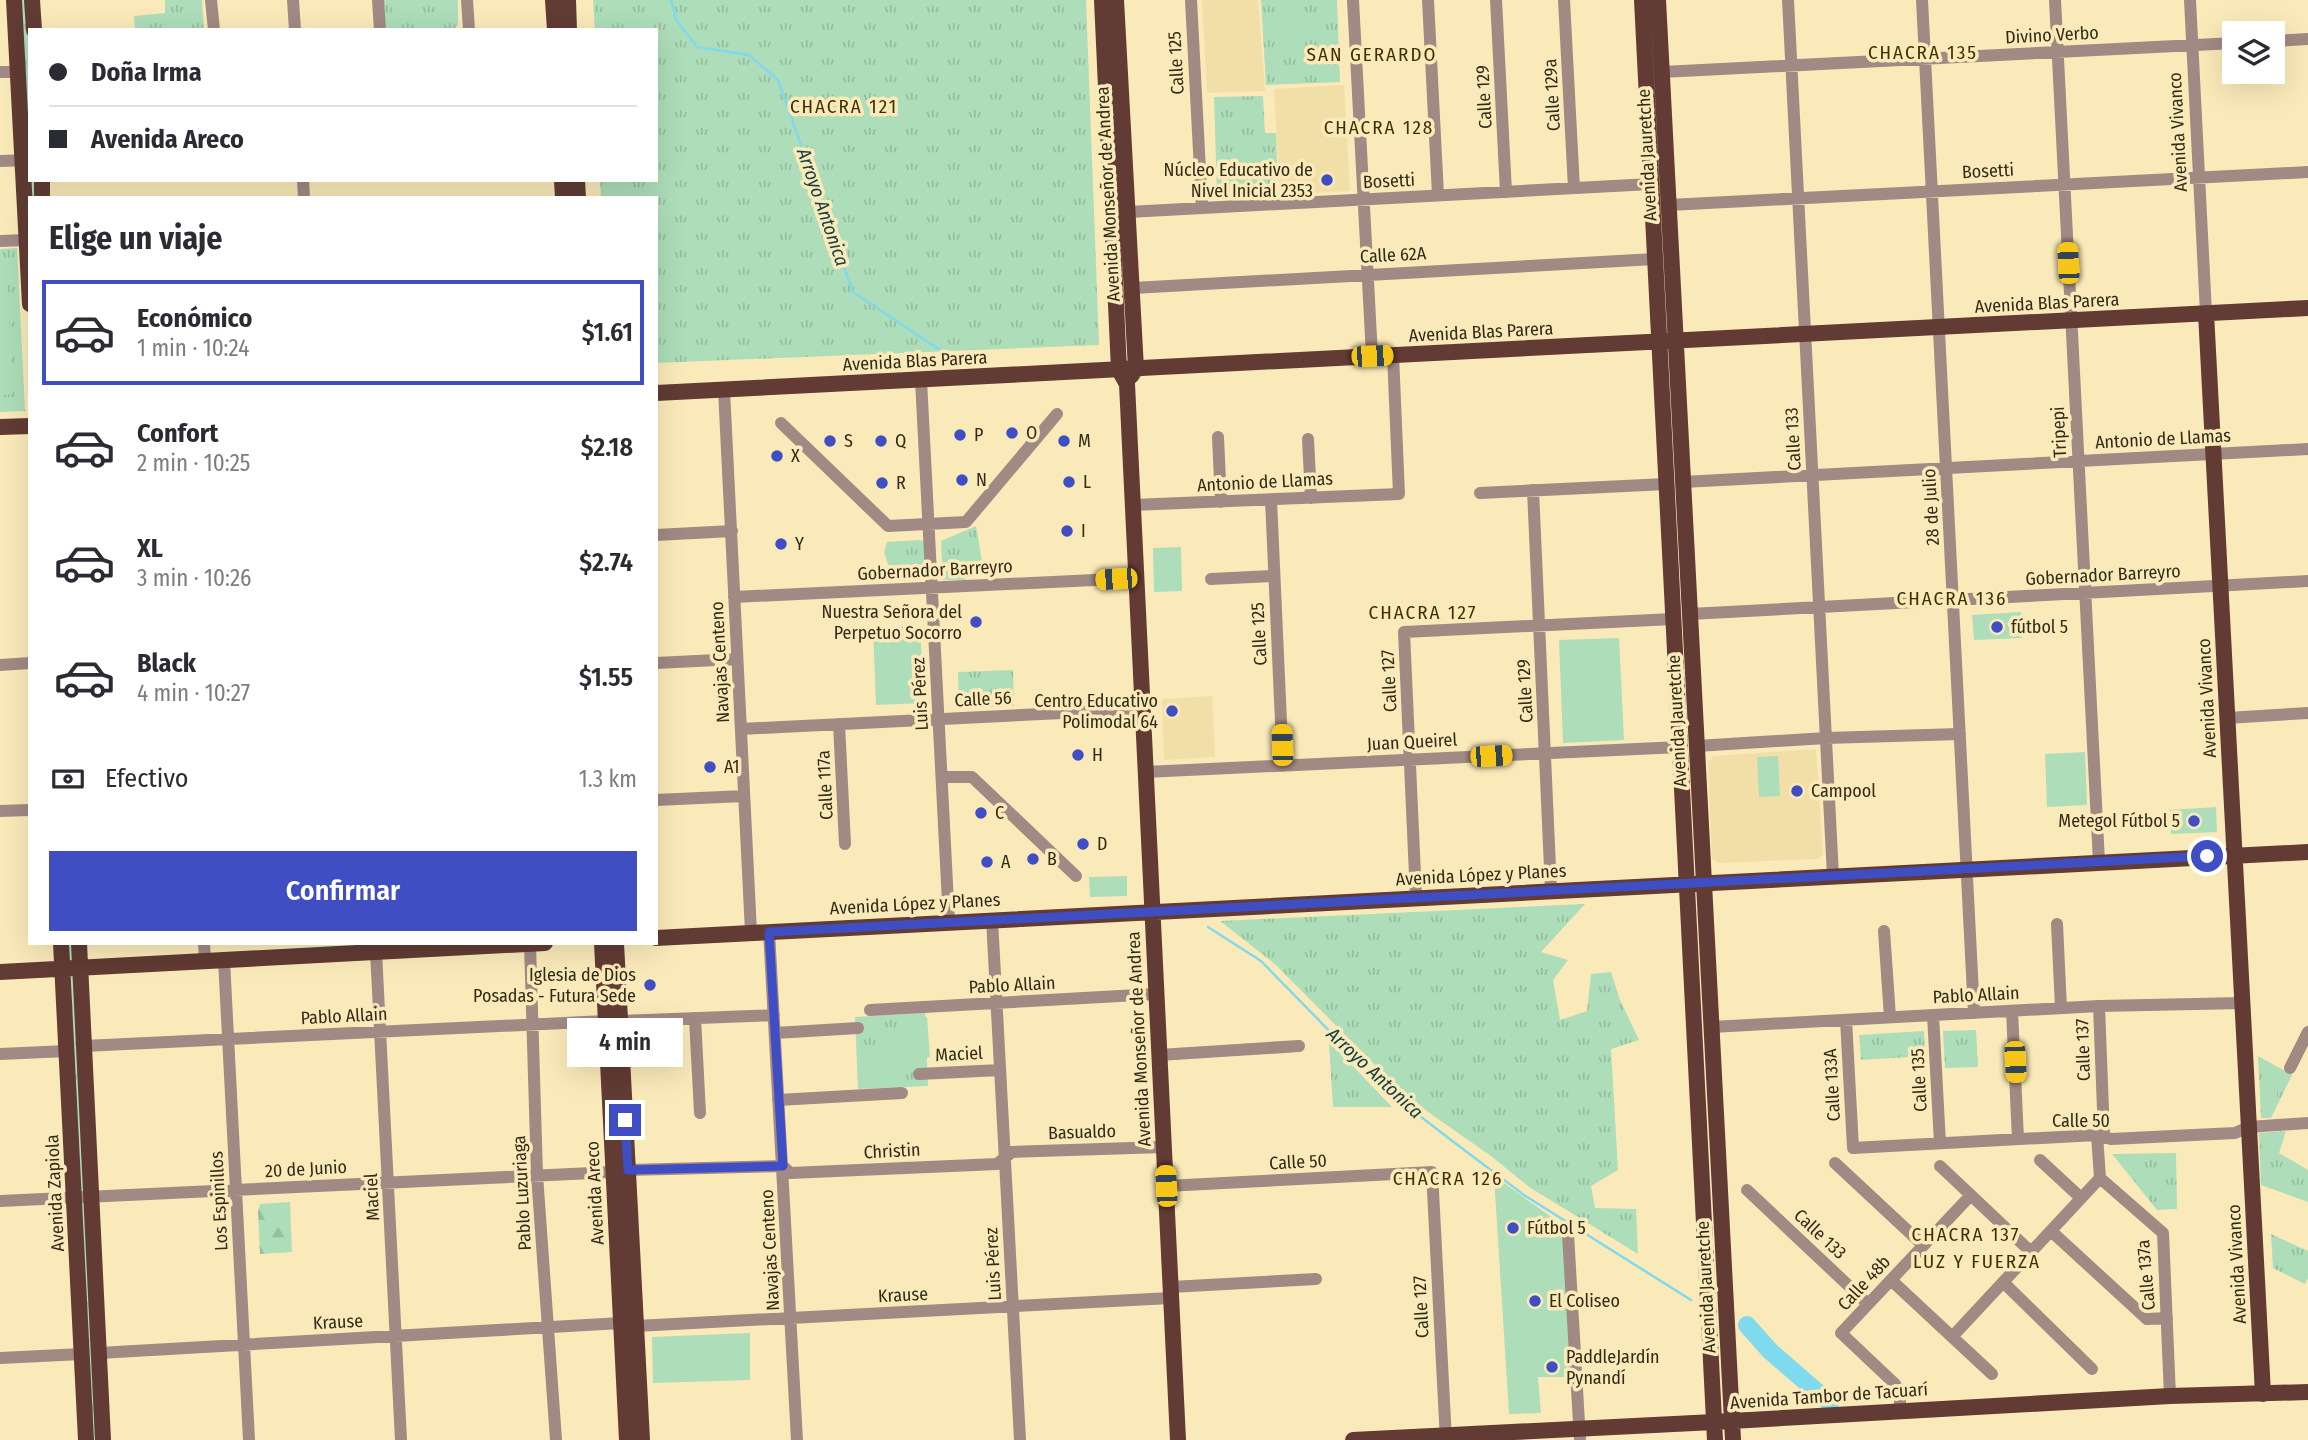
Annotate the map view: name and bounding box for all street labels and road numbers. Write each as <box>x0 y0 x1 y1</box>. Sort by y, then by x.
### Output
street label: Divino Verbo <box>2005 22 2099 48</box>
street label: Calle 125 <box>1163 31 1189 95</box>
street label: Calle 129a <box>1539 58 1565 132</box>
street label: Calle 129 <box>1471 65 1497 129</box>
street label: Avenida Vivanco <box>2164 72 2192 192</box>
street label: Avenida Monseñor de Andrea <box>1091 86 1125 302</box>
street label: Avenida Jauretche <box>1633 88 1661 222</box>
street label: Bosetti <box>1961 159 2015 183</box>
street label: Bosetti <box>1362 169 1416 193</box>
street label: Calle 62A <box>1359 242 1427 268</box>
street label: Avenida Blas Parera <box>1974 288 2120 318</box>
street label: Avenida Blas Parera <box>1408 317 1554 347</box>
street label: Avenida Blas Parera <box>842 346 988 376</box>
street label: Tripepi <box>2047 406 2071 458</box>
street label: Calle 133 <box>1780 407 1806 471</box>
street label: Antonio de Llamas <box>2095 424 2232 454</box>
street label: Antonio de Llamas <box>1197 467 1334 497</box>
street label: 28 de Julio <box>1918 468 1944 546</box>
street label: Gobernador Barreyro <box>857 555 1013 585</box>
street label: Gobernador Barreyro <box>2025 560 2181 590</box>
street label: Navajas Centeno <box>706 601 734 723</box>
street label: Calle 125 <box>1246 602 1272 666</box>
street label: Avenida Vivanco <box>2193 638 2221 758</box>
street label: Calle 127 <box>1376 649 1402 713</box>
street label: Avenida Jauretche <box>1663 654 1691 788</box>
street label: Luis Pérez <box>907 657 933 731</box>
street label: Calle 129 <box>1512 659 1538 723</box>
street label: Calle 56 <box>954 687 1012 711</box>
street label: Juan Queirel <box>1366 729 1458 755</box>
street label: Calle 117a <box>812 750 838 820</box>
street label: Avenida López y Planes <box>1395 860 1567 890</box>
street label: Avenida López y Planes <box>829 889 1001 919</box>
street label: Avenida Monseñor de Andrea <box>1122 931 1156 1147</box>
street label: Pablo Allain <box>968 972 1056 998</box>
street label: Pablo Allain <box>1932 982 2020 1008</box>
street label: Pablo Allain <box>300 1003 388 1029</box>
street label: Calle 137 <box>2071 1018 2095 1082</box>
street label: Maciel <box>935 1042 984 1066</box>
street label: Calle 133A <box>1819 1048 1845 1122</box>
street label: Calle 135 <box>1906 1048 1932 1112</box>
street label: Calle 50 <box>2052 1110 2110 1132</box>
street label: Basualdo <box>1048 1120 1116 1144</box>
street label: Avenida Zapiola <box>41 1134 69 1252</box>
street label: Pablo Luzuriaga <box>508 1135 536 1251</box>
street label: Christin <box>863 1139 921 1163</box>
street label: Avenida Areco <box>581 1140 609 1246</box>
street label: Los Espinillos <box>205 1150 233 1251</box>
street label: Calle 50 <box>1269 1150 1327 1174</box>
street label: 20 de Junio <box>264 1156 348 1182</box>
street label: Maciel <box>360 1172 384 1221</box>
street label: Navajas Centeno <box>756 1189 784 1311</box>
street label: Calle 133 <box>1789 1204 1851 1264</box>
street label: Avenida Vivanco <box>2223 1204 2251 1324</box>
street label: Avenida Jauretche <box>1692 1220 1720 1354</box>
street label: Luis Pérez <box>980 1227 1006 1301</box>
street label: Calle 137a <box>2132 1239 2160 1311</box>
street label: Calle 48b <box>1833 1251 1895 1315</box>
street label: Calle 127 <box>1408 1275 1434 1339</box>
street label: Krause <box>877 1283 929 1307</box>
street label: Krause <box>312 1310 364 1334</box>
street label: Avenida Tambor de Tacuarí <box>1729 1378 1929 1414</box>

